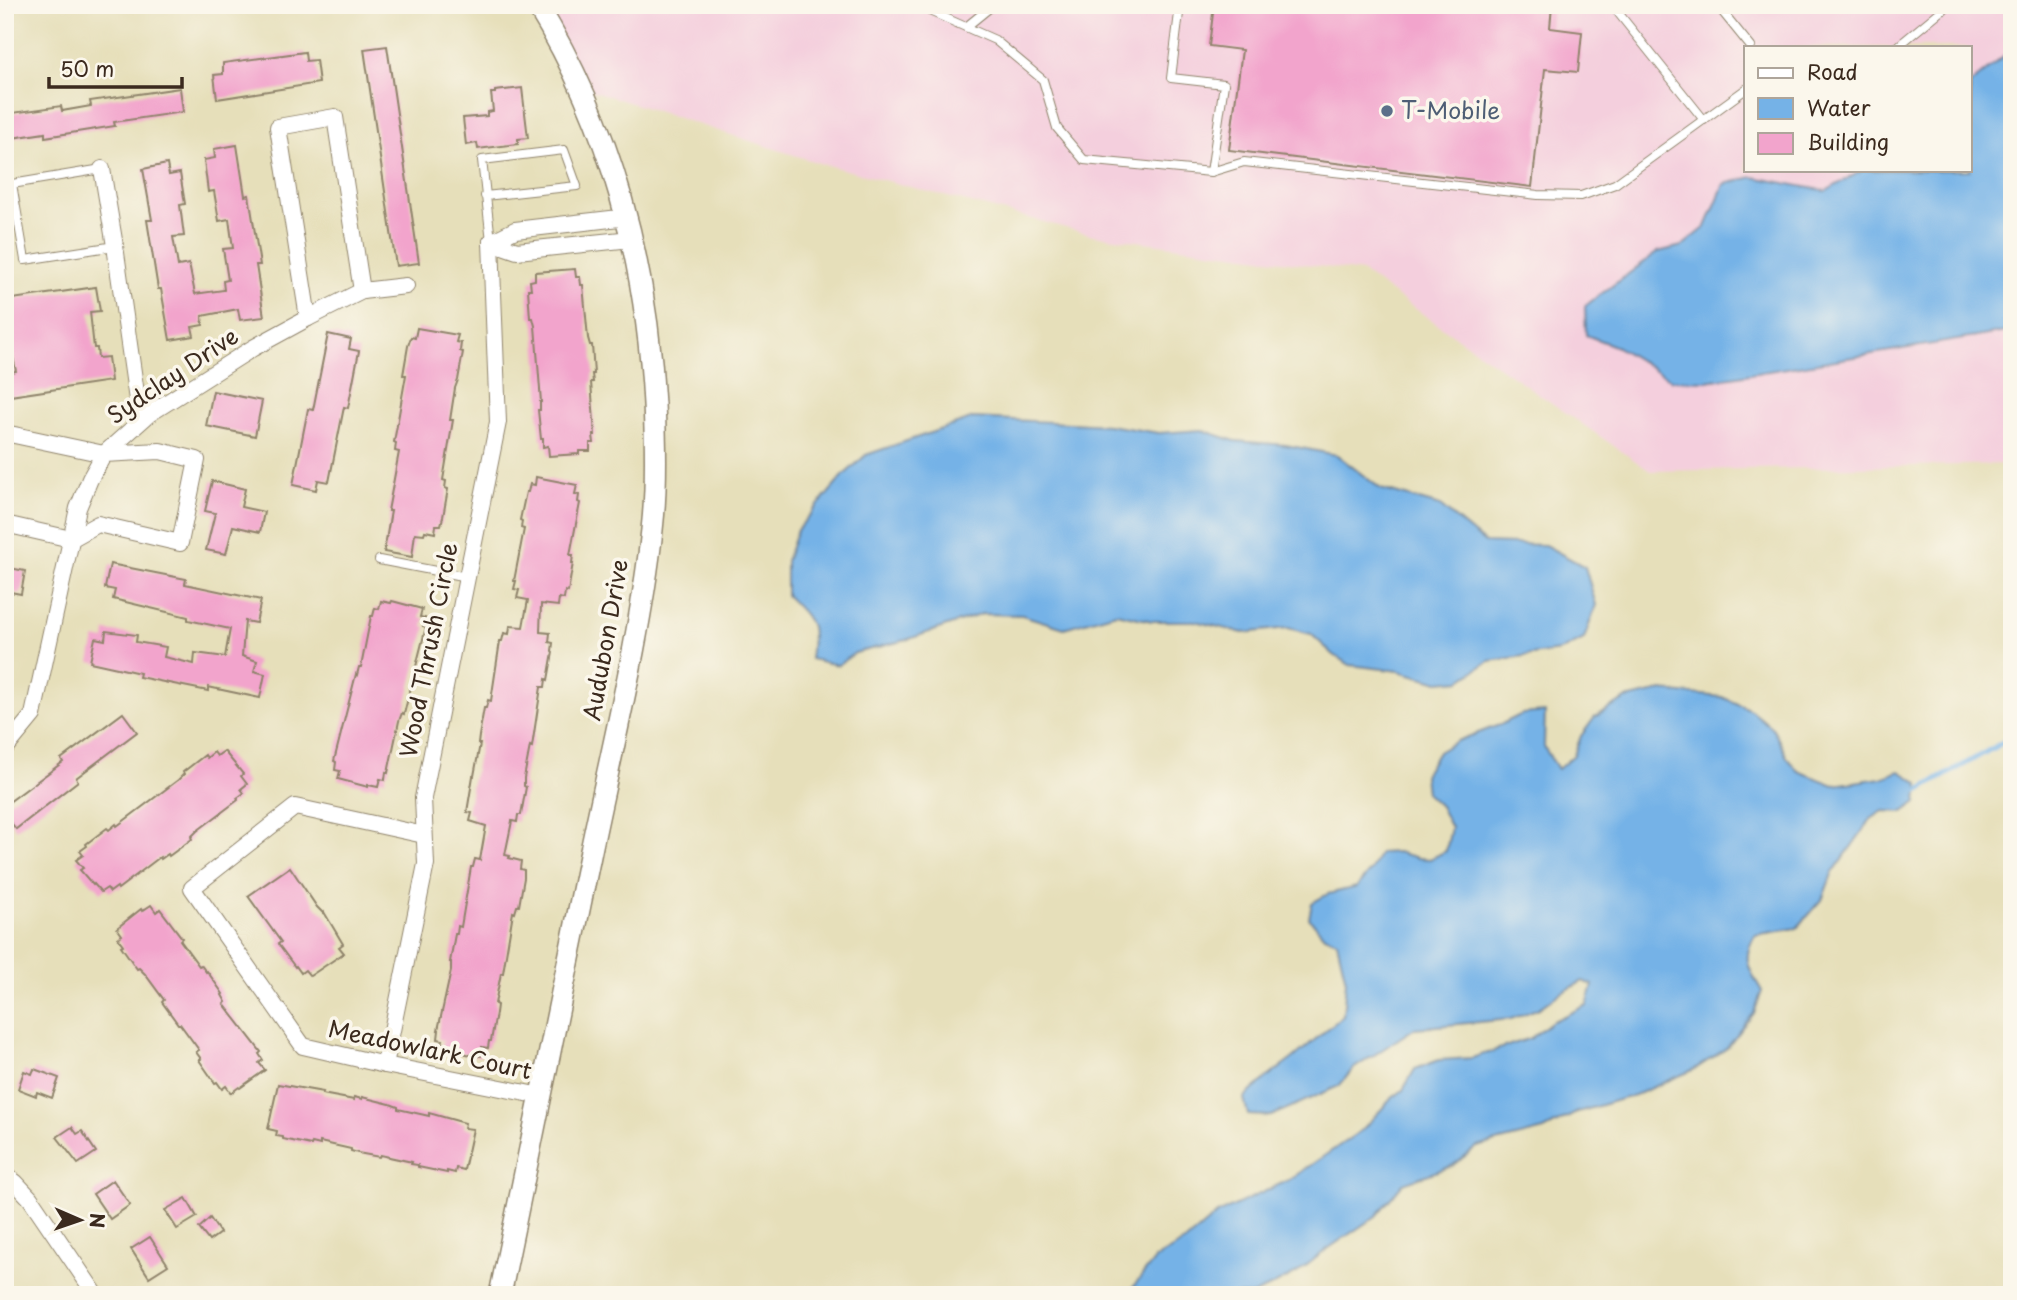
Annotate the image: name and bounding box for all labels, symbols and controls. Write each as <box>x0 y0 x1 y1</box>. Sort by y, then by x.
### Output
scale bar <box>49 46 182 90</box>
legend <box>1744 46 1972 172</box>
text: 50 m <box>60 52 114 84</box>
text: Road <box>1807 55 1858 87</box>
text: Water <box>1807 91 1871 123</box>
place label: T-Mobile <box>1401 92 1500 127</box>
marker: T-Mobile <box>1379 103 1395 119</box>
text: Building <box>1807 125 1889 157</box>
street label: Sydclay Drive <box>99 318 245 432</box>
street label: Wood Thrush Circle <box>390 539 466 760</box>
street label: Audubon Drive <box>573 556 636 723</box>
street label: Meadowlark Court <box>325 1010 535 1087</box>
north arrow <box>46 1184 116 1254</box>
text: N <box>84 1213 112 1229</box>

